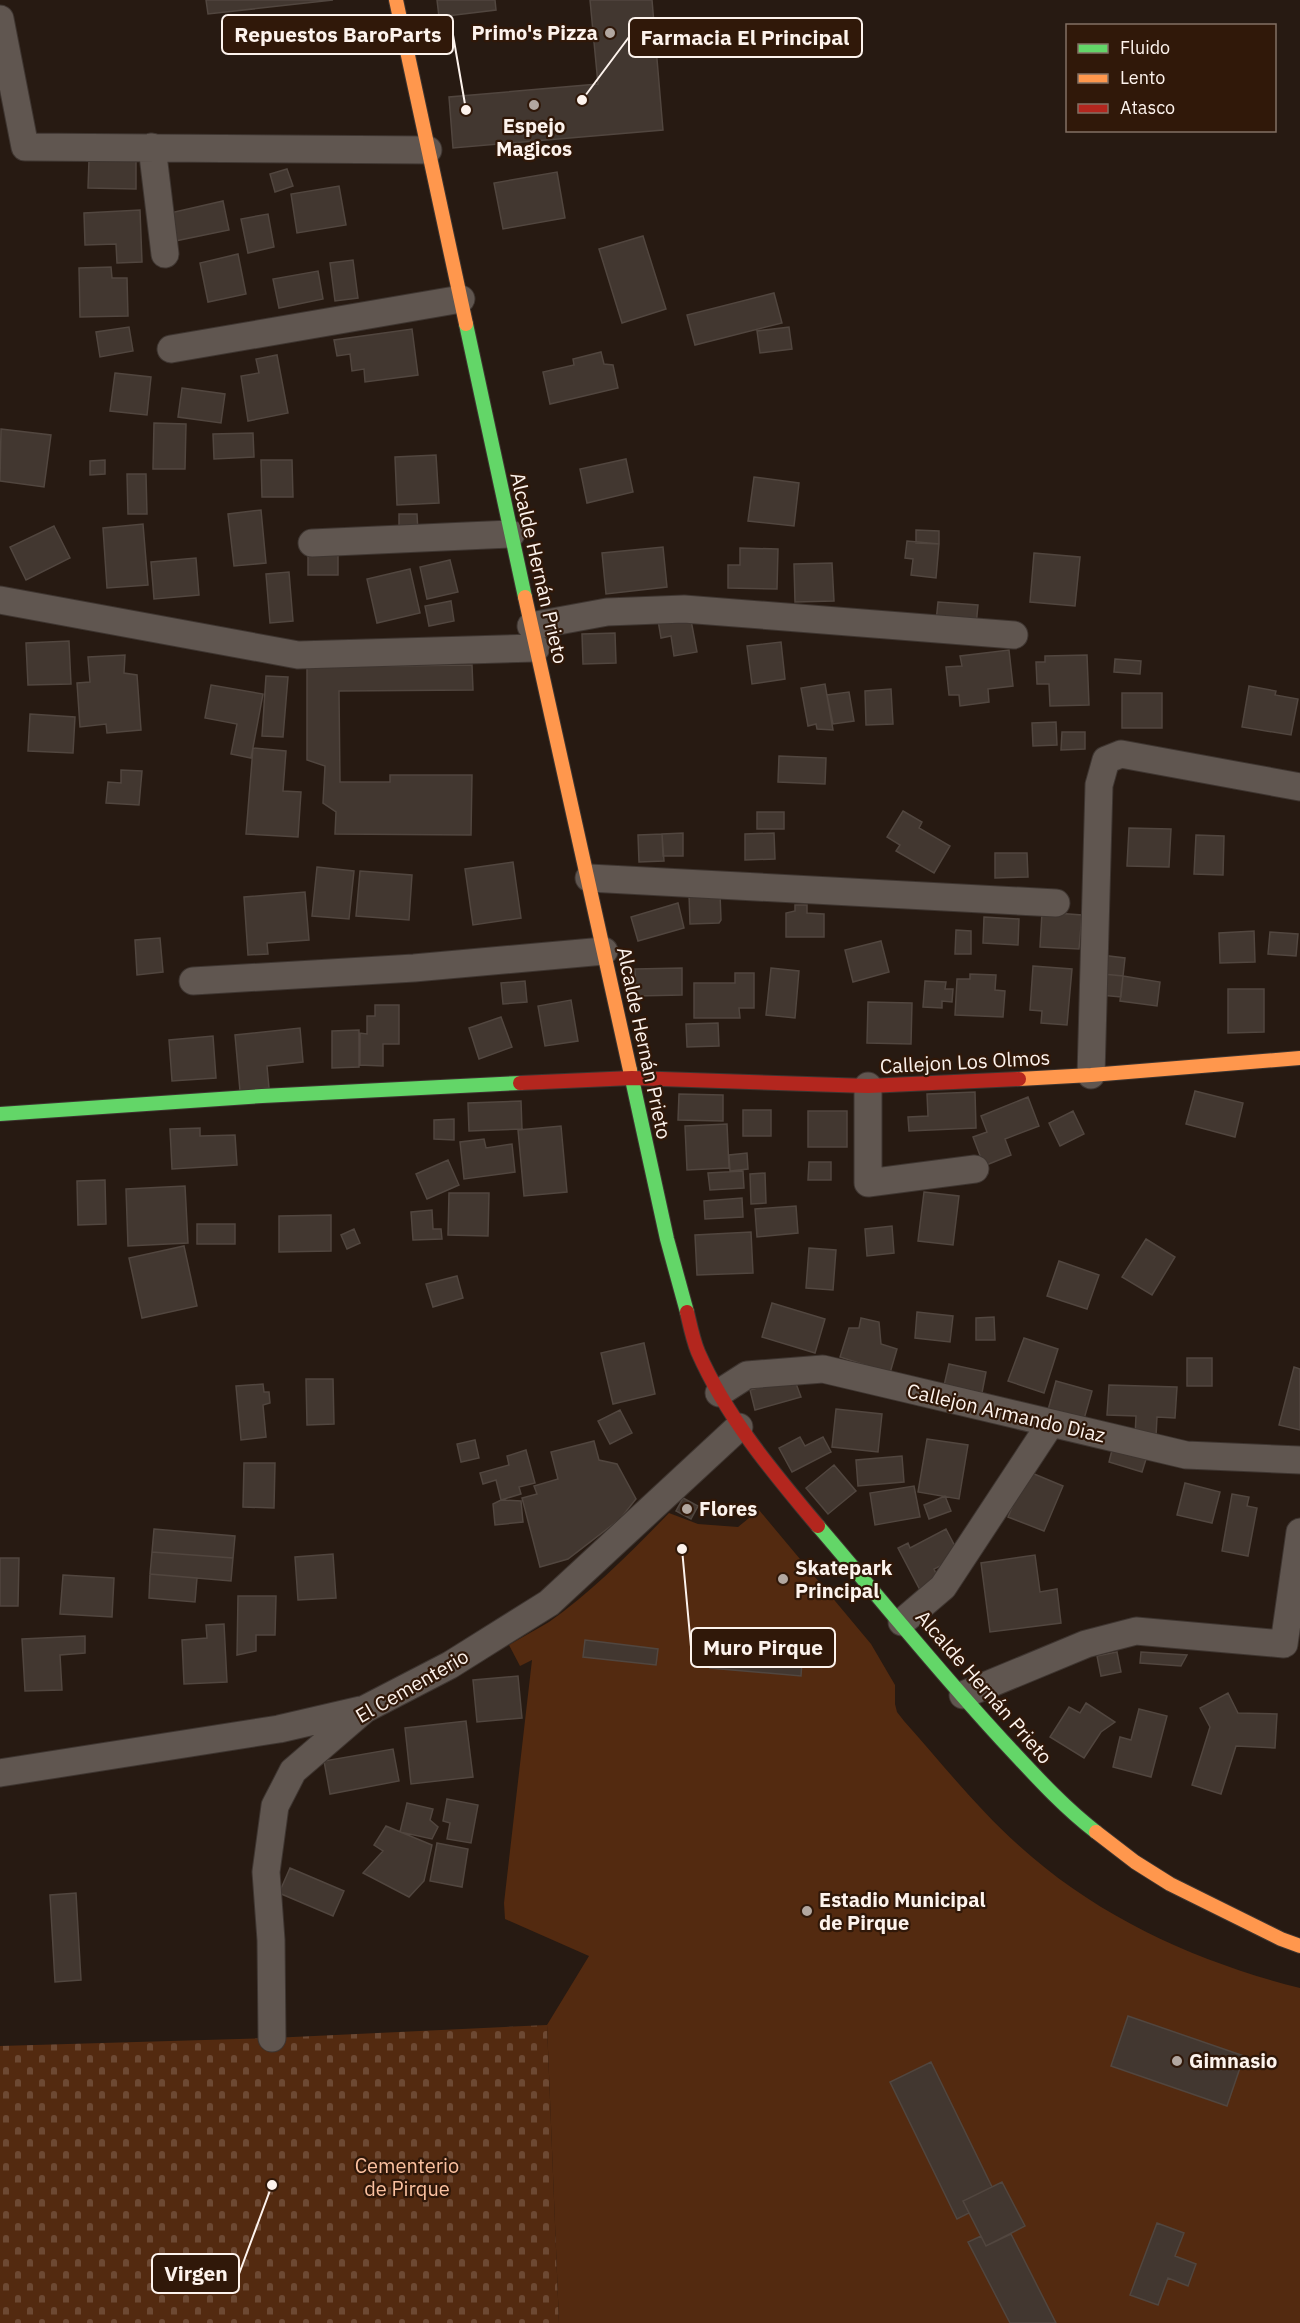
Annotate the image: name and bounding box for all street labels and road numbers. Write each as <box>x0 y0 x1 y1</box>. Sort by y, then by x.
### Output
street label: Alcalde Hernán Prieto <box>504 470 575 666</box>
street label: Alcalde Hernán Prieto <box>611 944 678 1141</box>
street label: Callejon Los Olmos <box>879 1044 1051 1079</box>
street label: Callejon Armando Diaz <box>904 1377 1108 1448</box>
street label: Alcalde Hernán Prieto <box>910 1604 1059 1769</box>
street label: El Cementerio <box>350 1642 473 1729</box>

